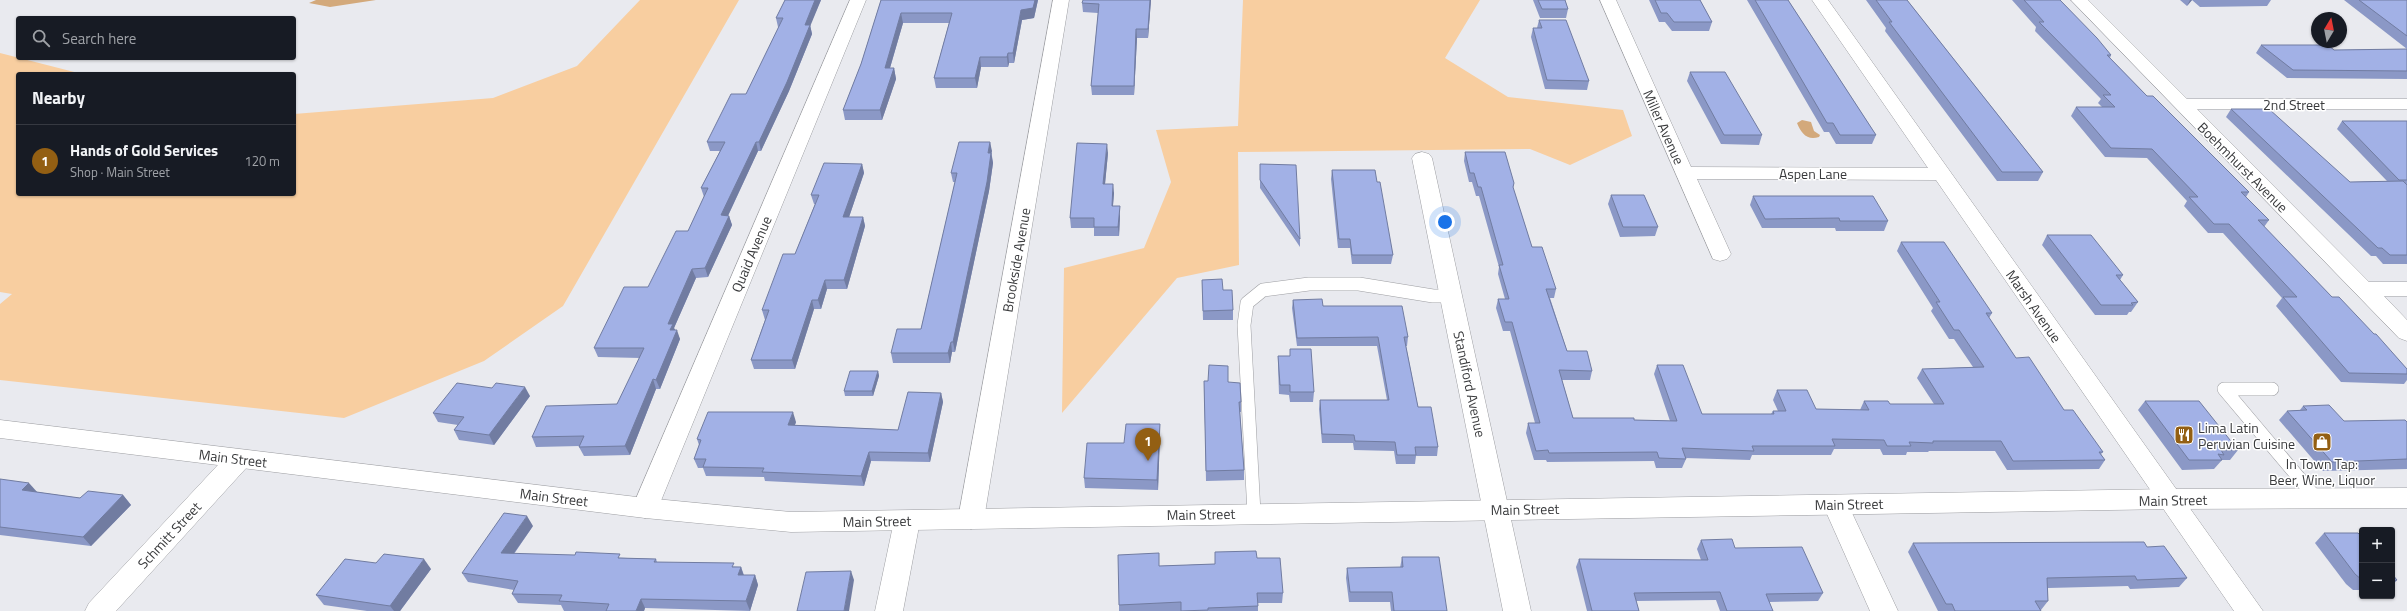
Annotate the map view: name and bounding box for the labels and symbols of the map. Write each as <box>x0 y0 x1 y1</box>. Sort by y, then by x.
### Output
north arrow <box>2311 12 2347 48</box>
street label: Miller Avenue <box>1638 86 1690 168</box>
street label: 2nd Street <box>2263 94 2325 115</box>
street label: Boehmhurst Avenue <box>2193 117 2293 217</box>
street label: Aspen Lane <box>1779 163 1847 184</box>
street label: Brookside Avenue <box>996 206 1036 314</box>
your location <box>1435 212 1455 232</box>
street label: Quaid Avenue <box>726 213 776 295</box>
street label: Marsh Avenue <box>2001 265 2067 347</box>
street label: Standiford Avenue <box>1448 329 1492 439</box>
place label: Lima Latin Peruvian Cuisine <box>2198 417 2295 454</box>
restaurant icon: Lima Latin Peruvian Cuisine <box>2173 424 2195 446</box>
pin: 1 <box>1135 428 1161 461</box>
shop icon: In Town Tap: Beer, Wine, Liquor <box>2311 431 2333 453</box>
street label: Main Street <box>198 443 268 473</box>
place label: In Town Tap: Beer, Wine, Liquor <box>2269 453 2375 490</box>
street label: Main Street <box>519 482 589 512</box>
street label: Main Street <box>2139 489 2208 511</box>
street label: Main Street <box>1815 493 1884 515</box>
street label: Schmitt Street <box>132 497 206 573</box>
street label: Main Street <box>1491 498 1560 520</box>
street label: Main Street <box>1167 503 1236 525</box>
street label: Main Street <box>843 510 912 532</box>

